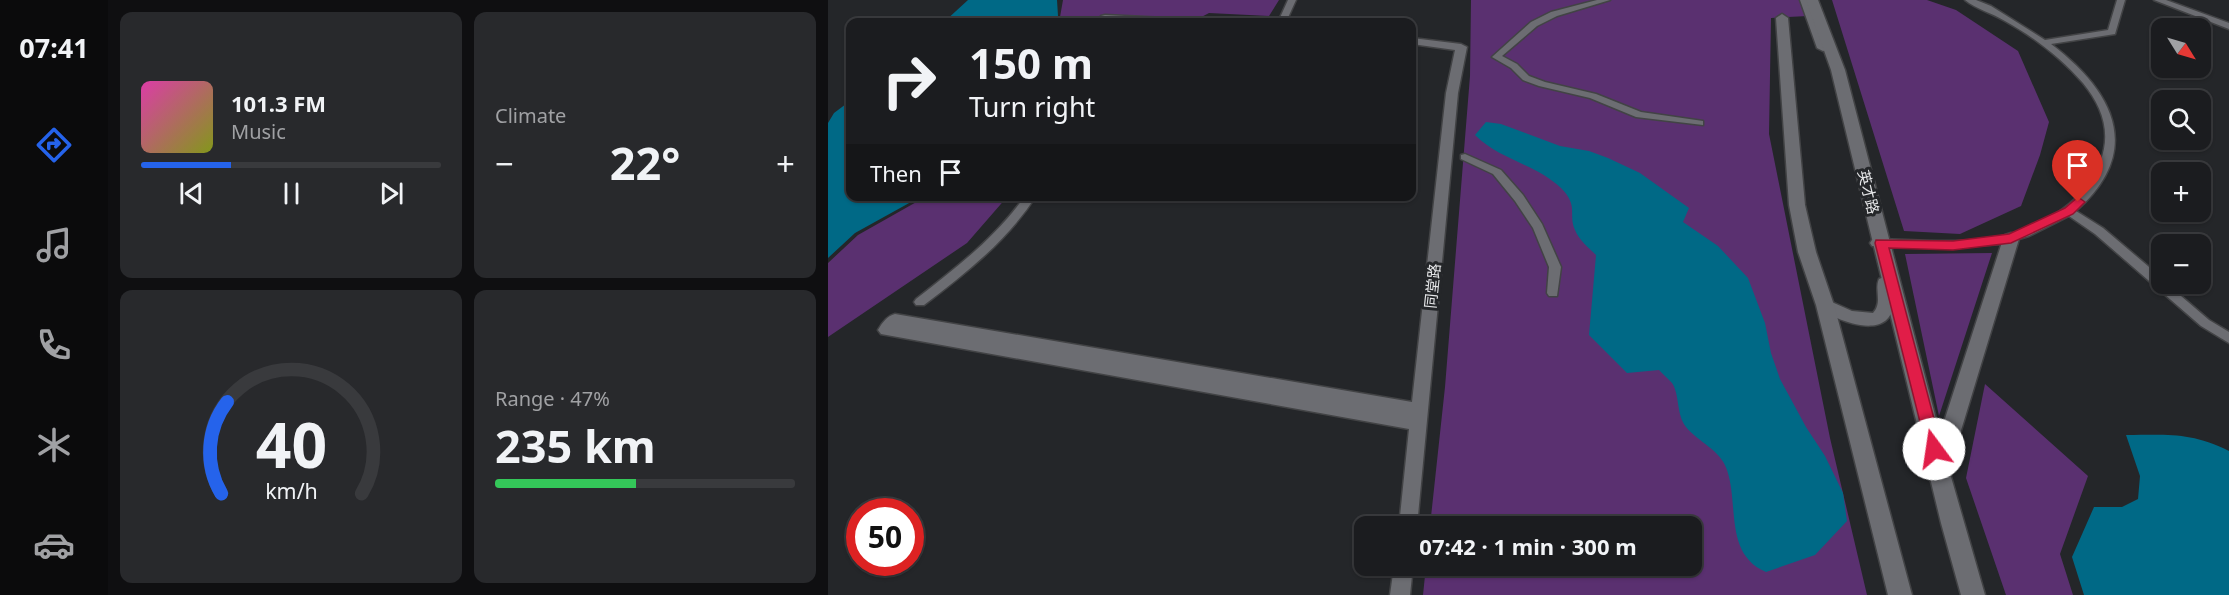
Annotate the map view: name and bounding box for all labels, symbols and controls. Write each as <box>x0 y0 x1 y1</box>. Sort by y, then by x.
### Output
north arrow <box>2151 18 2211 78</box>
map controls <box>2151 18 2211 294</box>
text: 07:41 <box>19 29 89 66</box>
text: 150 m <box>969 34 1093 91</box>
icon: right <box>870 42 948 120</box>
text: 101.3 FM <box>231 88 326 118</box>
text: Turn right <box>969 88 1095 125</box>
button: search <box>2151 90 2211 150</box>
text: Climate <box>495 102 566 129</box>
text: Music <box>231 118 286 145</box>
icon: directions <box>33 124 75 166</box>
text: 22° <box>610 132 680 193</box>
pin <box>2052 140 2103 202</box>
text: − <box>495 141 514 186</box>
text: + <box>776 141 795 186</box>
icon: arrive <box>2061 149 2094 182</box>
icon: arrive <box>934 156 967 189</box>
text: Then <box>870 158 922 188</box>
button: + <box>2151 162 2211 222</box>
street label: 英才路 <box>1854 167 1884 216</box>
icon: previous <box>175 177 208 210</box>
icon: pause <box>275 177 308 210</box>
icon: next <box>375 177 408 210</box>
icon: music <box>33 224 75 266</box>
button: − <box>2151 234 2211 294</box>
street label: 同堂路 <box>1420 262 1444 309</box>
icon: phone <box>33 324 75 366</box>
text: Range · 47% <box>495 385 610 412</box>
text: 40 <box>255 401 327 486</box>
text: 235 km <box>495 415 656 476</box>
position arrow <box>1902 417 1966 481</box>
icon: climate <box>33 424 75 466</box>
text: km/h <box>265 476 317 505</box>
speed limit sign: 50 <box>846 498 924 576</box>
icon: car <box>33 524 75 566</box>
text: 07:42 · 1 min · 300 m <box>1419 531 1637 561</box>

